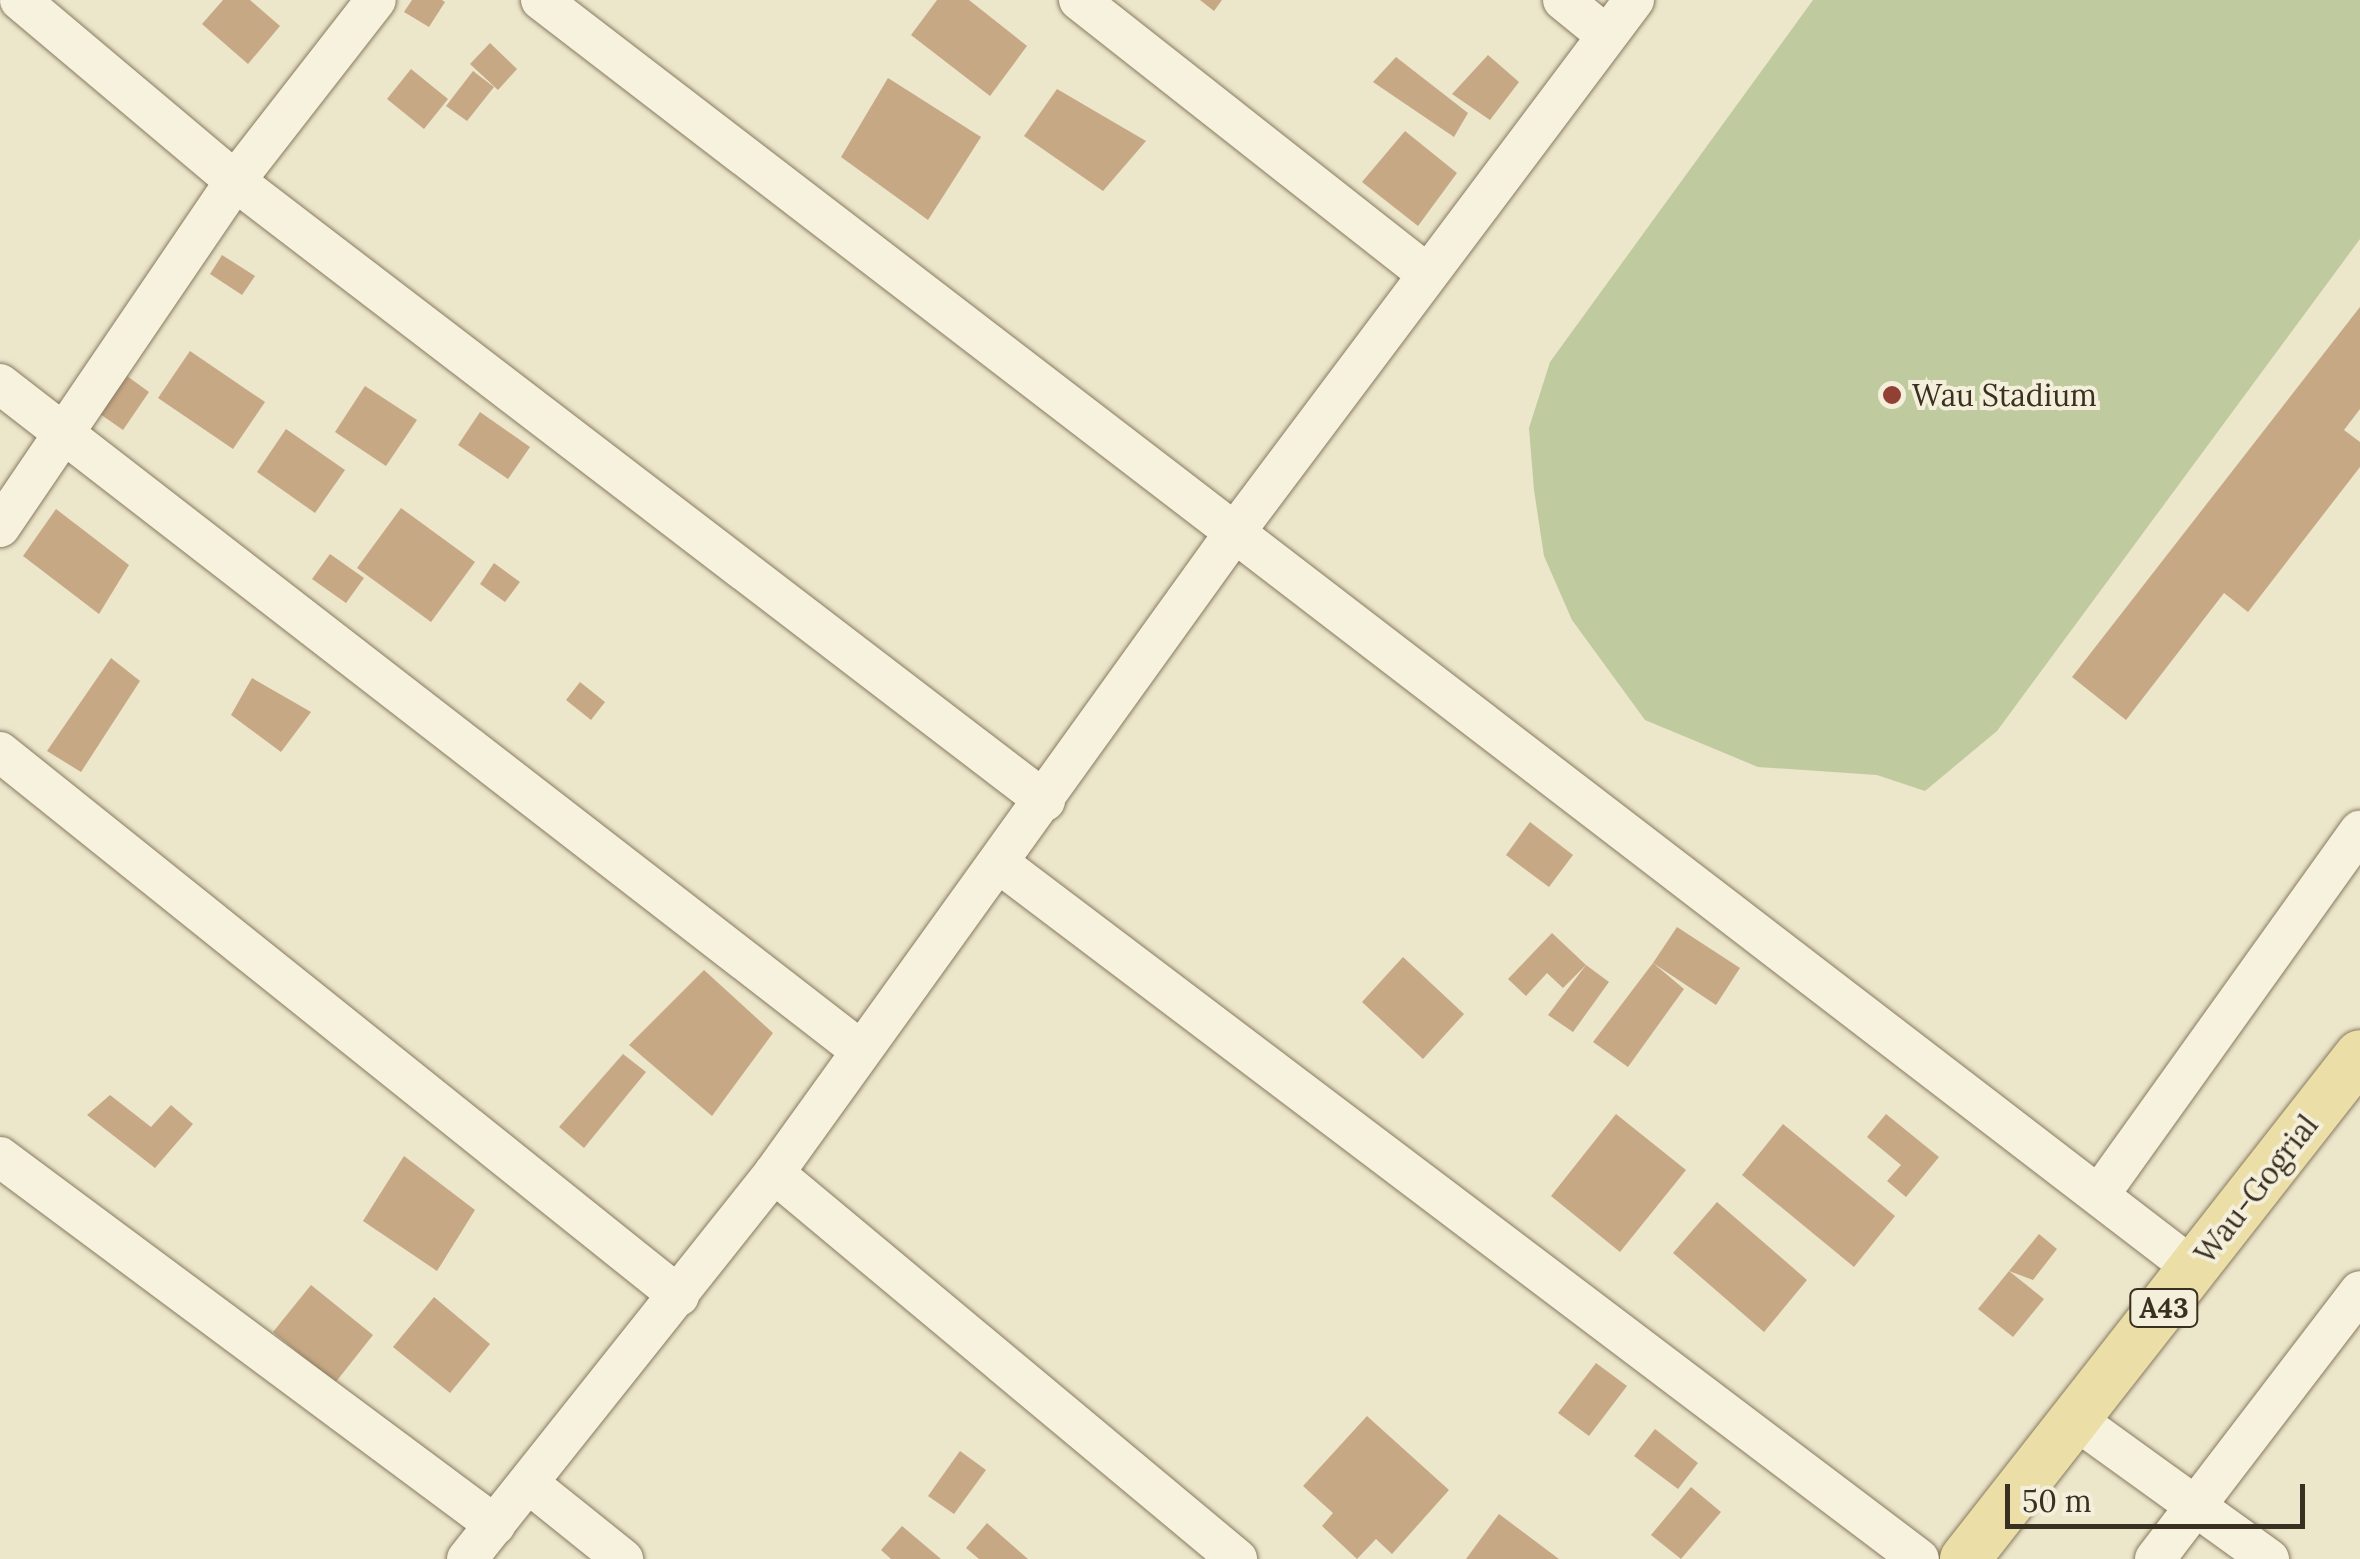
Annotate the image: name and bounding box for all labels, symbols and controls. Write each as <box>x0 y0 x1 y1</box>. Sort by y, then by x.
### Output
place label: Wau Stadium <box>1912 377 2097 413</box>
marker: Wau Stadium <box>1881 384 1903 406</box>
street label: Wau-Gogrial <box>2187 1108 2325 1270</box>
road number: A43 <box>2129 1285 2199 1331</box>
scale bar <box>2010 1464 2310 1526</box>
text: 50 m <box>2022 1482 2092 1520</box>

